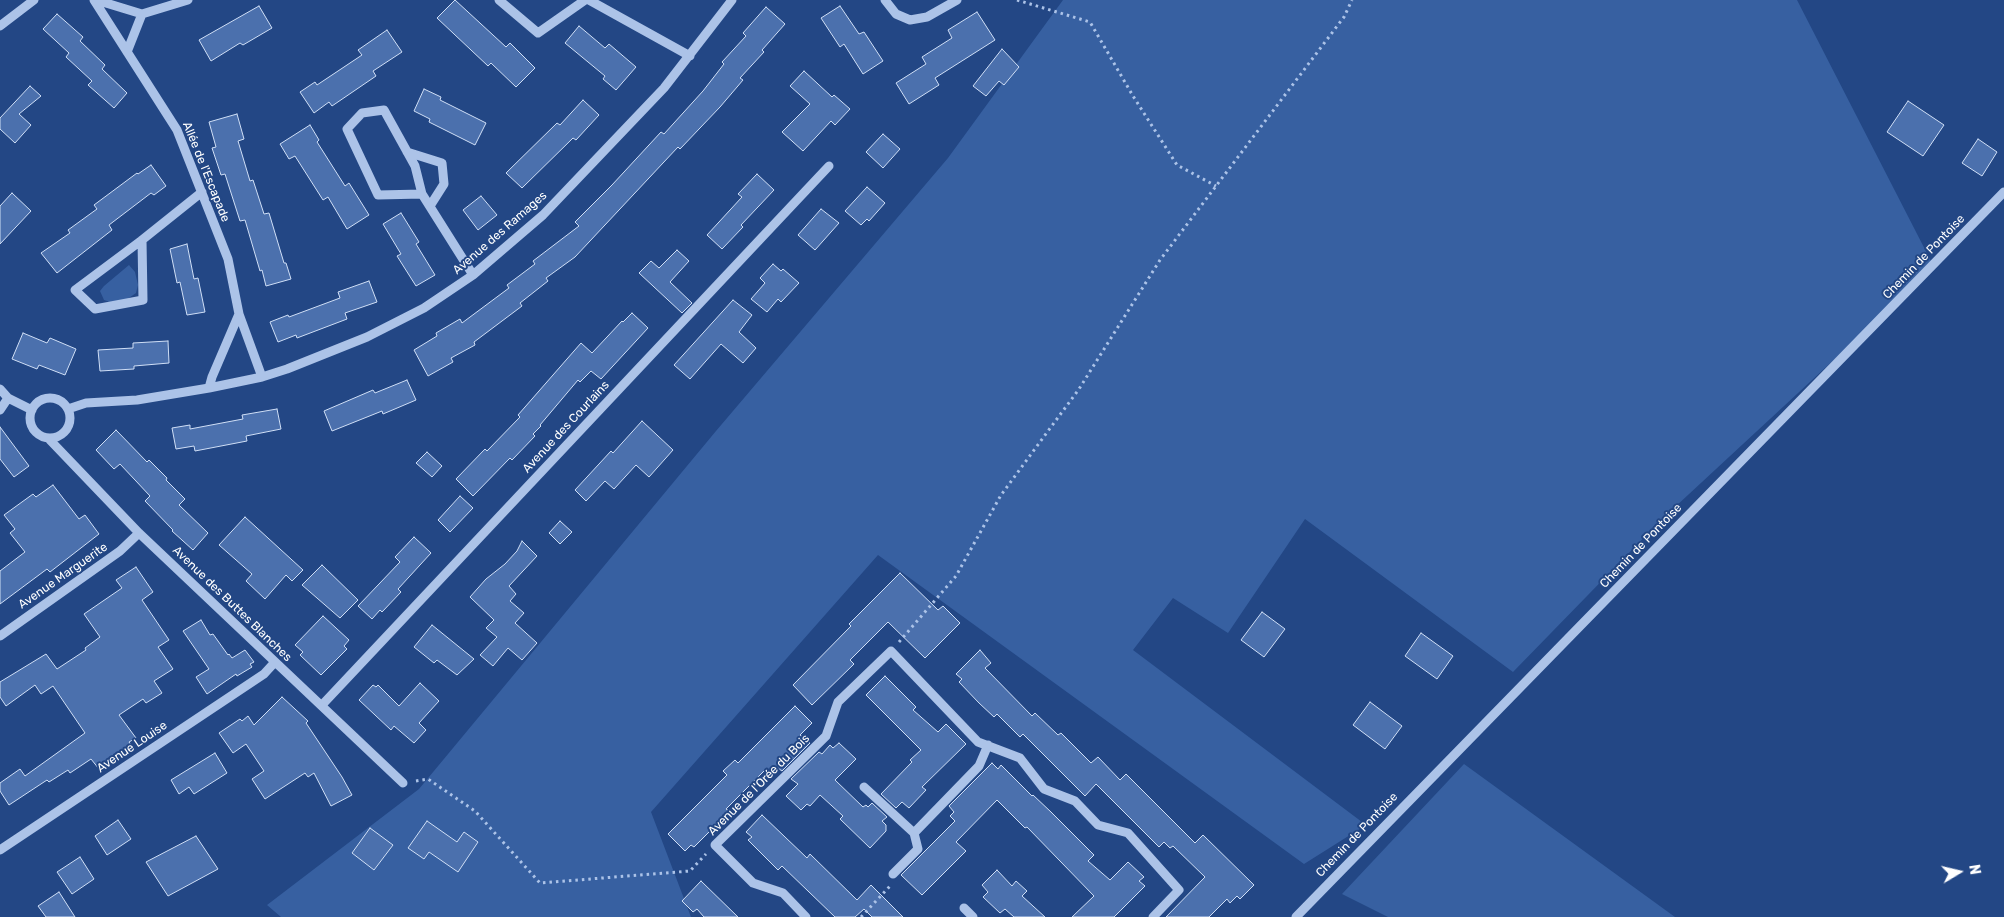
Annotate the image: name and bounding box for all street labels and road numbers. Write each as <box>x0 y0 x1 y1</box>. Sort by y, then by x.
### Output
street label: Allée de l'Escapade <box>179 120 233 224</box>
street label: Avenue des Ramages <box>450 188 550 278</box>
street label: Chemin de Pontoise <box>1880 212 1968 302</box>
street label: Avenue des Courlains <box>520 378 612 476</box>
street label: Chemin de Pontoise <box>1597 501 1685 591</box>
street label: Avenue Marguerite <box>16 540 110 612</box>
street label: Avenue des Buttes Blanches <box>169 543 295 665</box>
street label: Avenue Louise <box>94 718 170 776</box>
street label: Avenue de l'Orée du Bois <box>705 731 813 839</box>
street label: Chemin de Pontoise <box>1313 790 1401 880</box>

